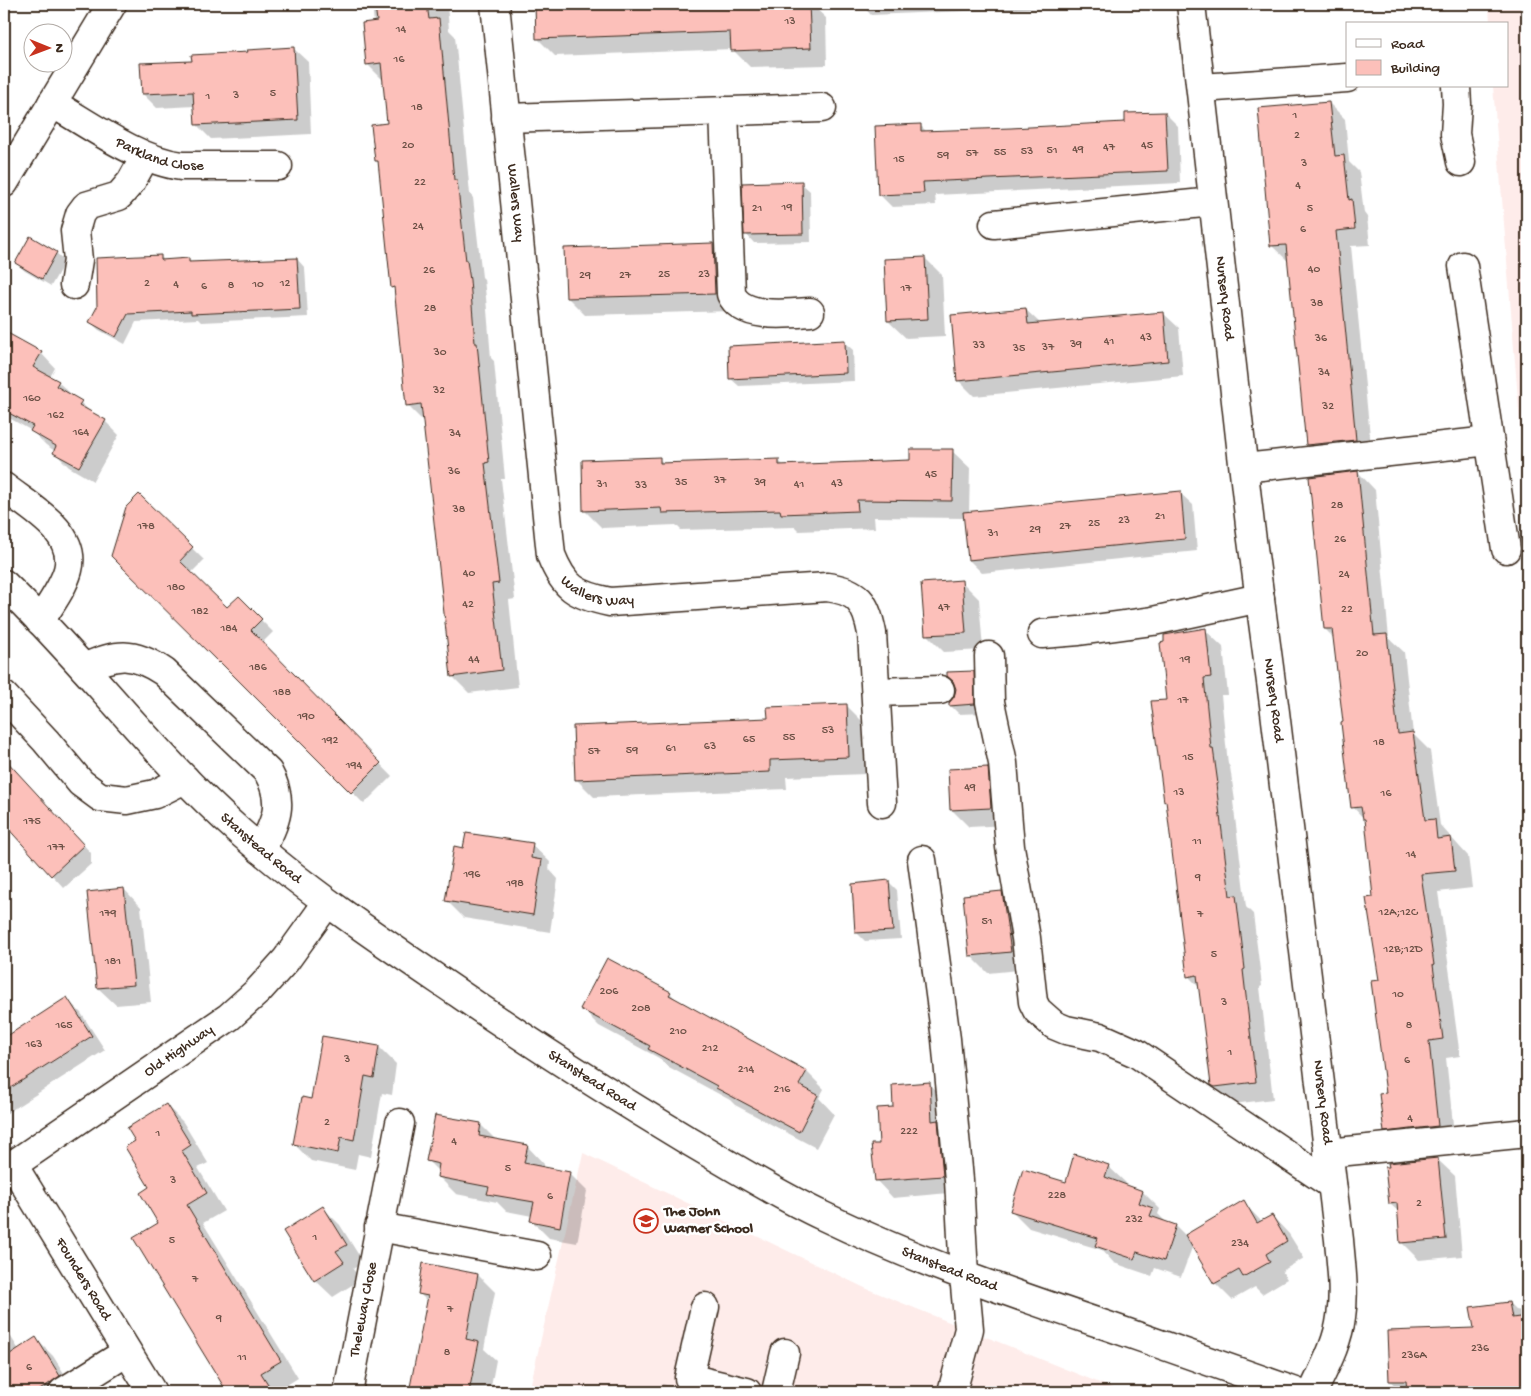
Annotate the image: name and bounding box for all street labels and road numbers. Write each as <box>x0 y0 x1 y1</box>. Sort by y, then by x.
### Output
street label: Parkland Close <box>111 133 204 175</box>
street label: Wallers Way <box>502 163 528 243</box>
street label: Nursery Road <box>1211 255 1238 342</box>
street label: Wallers Way <box>556 572 635 611</box>
street label: Nursery Road <box>1259 657 1288 744</box>
street label: Stanstead Road <box>216 809 306 889</box>
street label: Old Highway <box>141 1021 218 1081</box>
street label: Stanstead Road <box>544 1046 640 1116</box>
street label: Nursery Road <box>1308 1059 1336 1146</box>
street label: Founders Road <box>50 1234 116 1325</box>
street label: Stanstead Road <box>899 1243 1001 1296</box>
street label: Theleway Close <box>346 1260 382 1359</box>

